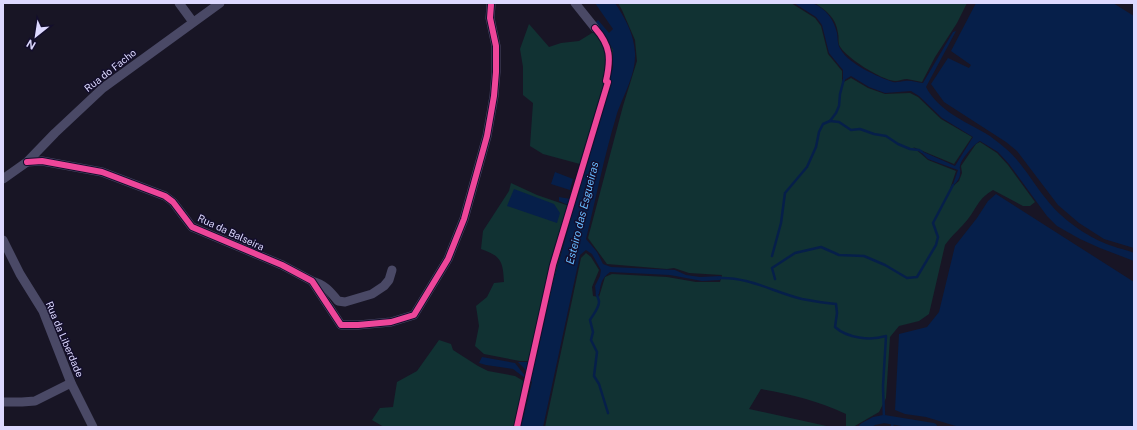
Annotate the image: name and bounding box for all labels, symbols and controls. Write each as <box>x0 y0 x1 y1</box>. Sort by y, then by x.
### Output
north arrow <box>16 16 56 56</box>
text: N <box>24 37 38 52</box>
street label: Rua do Facho <box>82 46 139 94</box>
water label: Esteiro das Esgueiras <box>563 160 601 266</box>
street label: Rua da Balseira <box>196 211 266 253</box>
street label: Rua da Liberdade <box>44 299 87 379</box>

